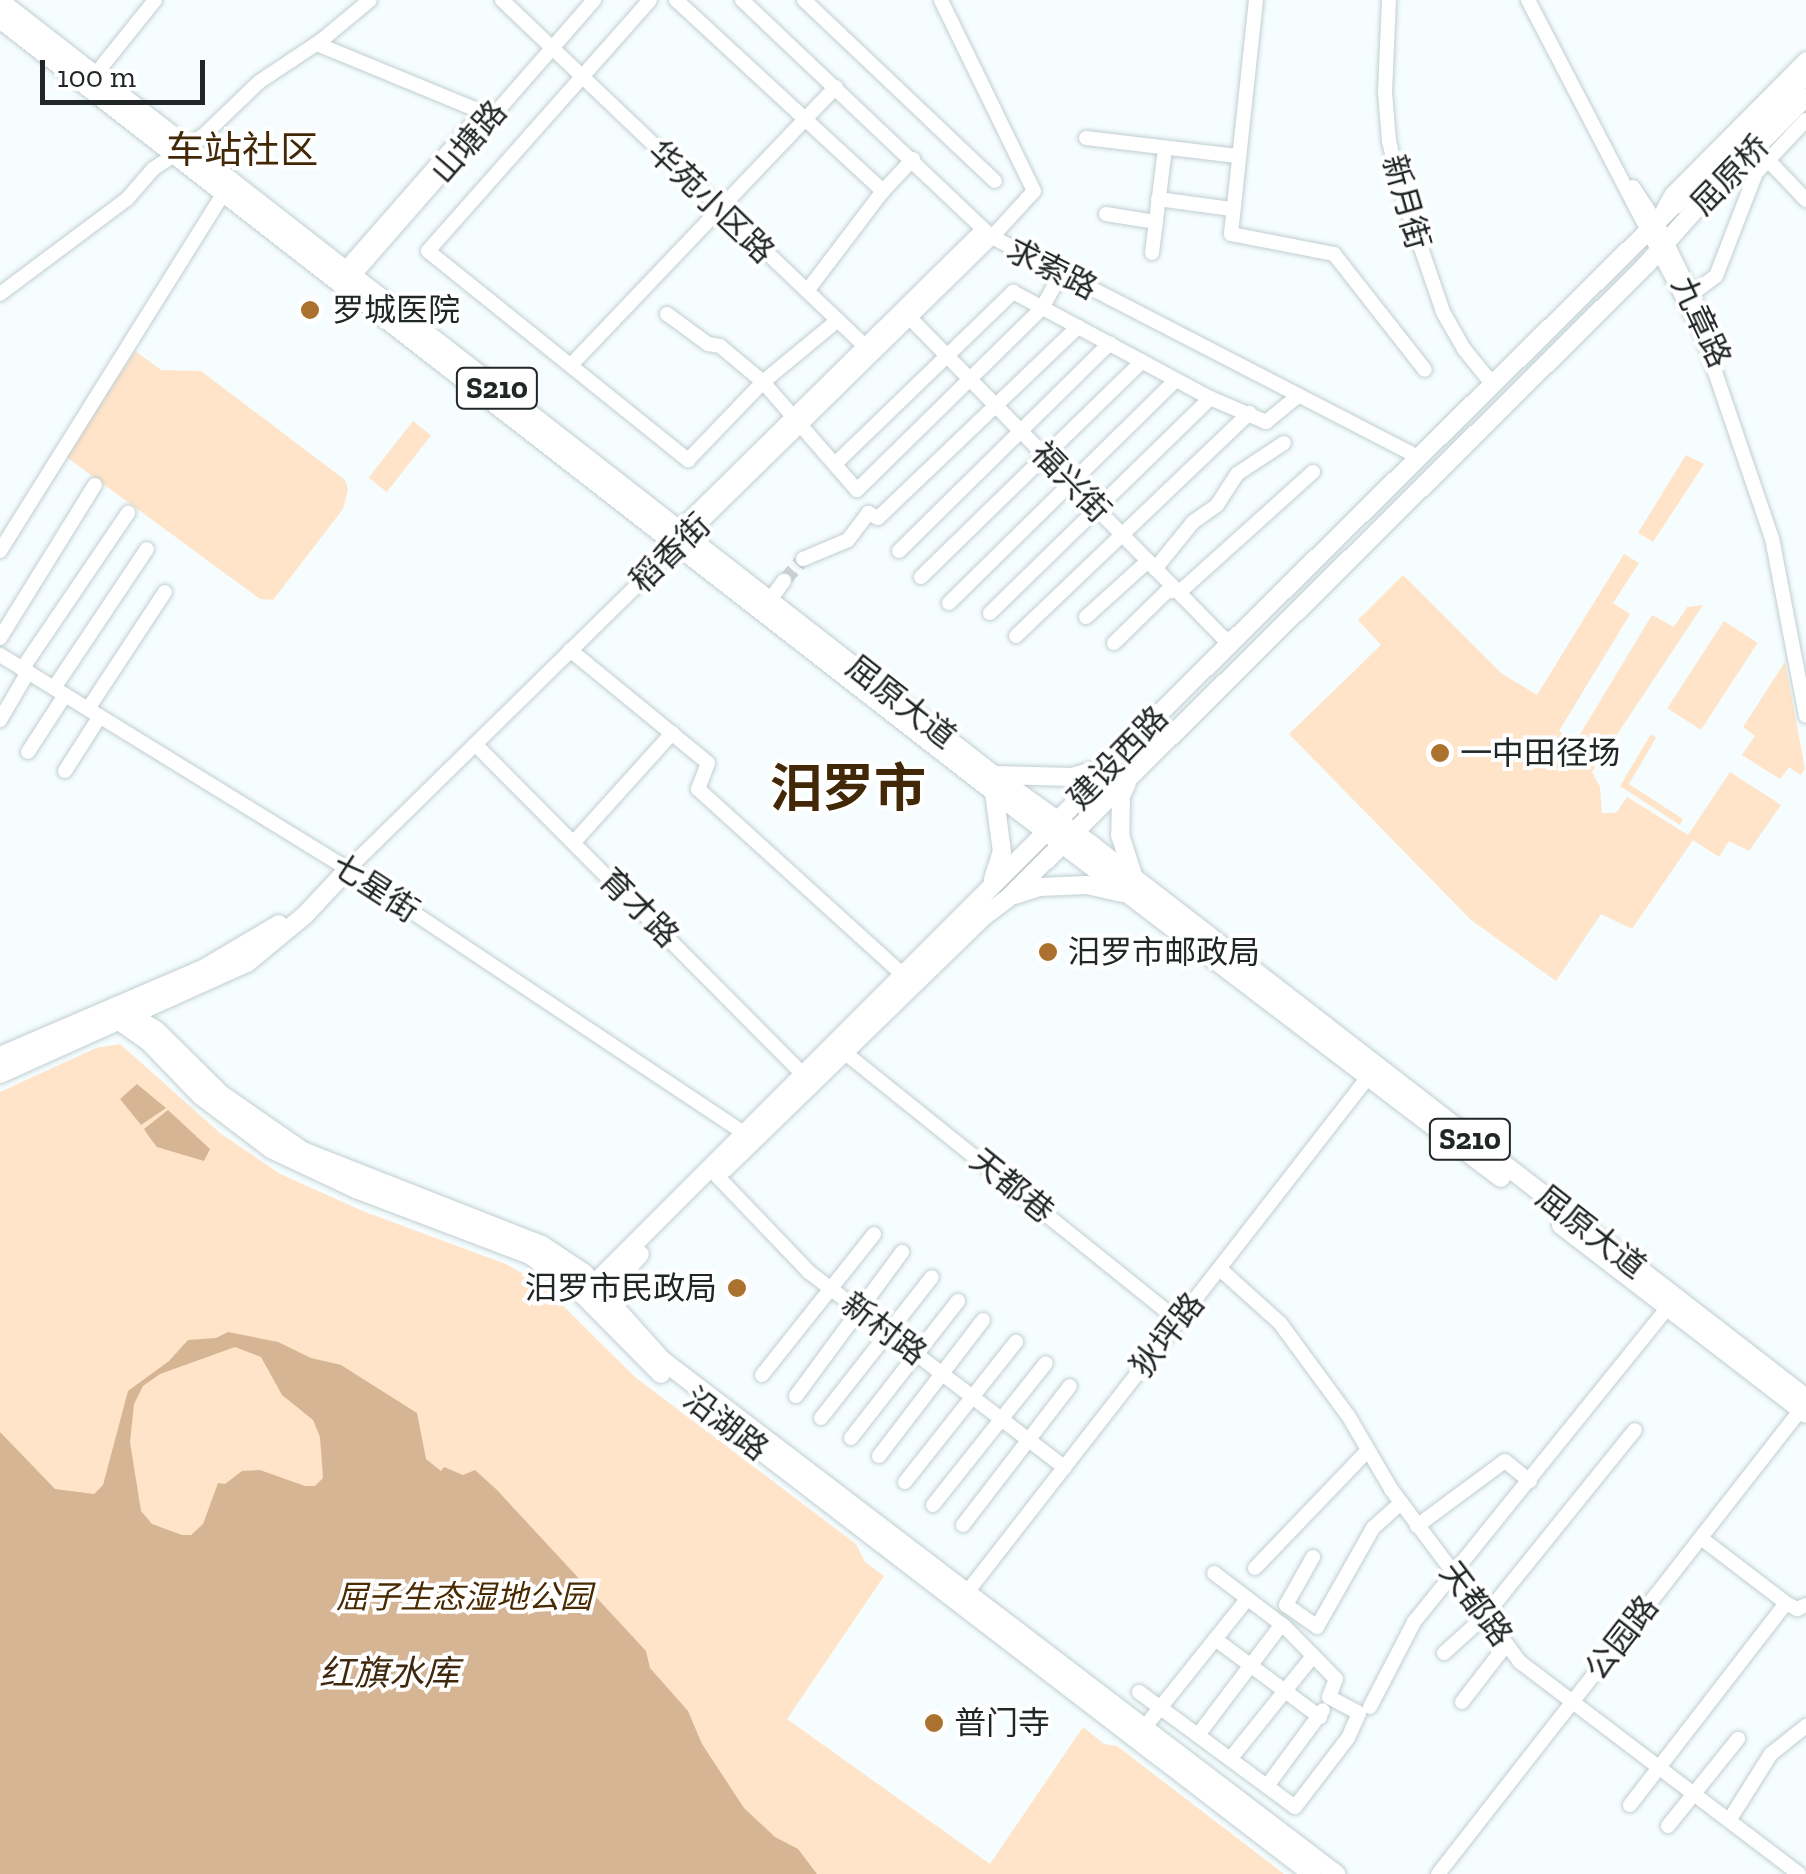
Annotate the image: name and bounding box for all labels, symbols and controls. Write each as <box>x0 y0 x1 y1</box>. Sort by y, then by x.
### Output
scale bar <box>45 40 210 102</box>
text: 100 m <box>57 59 136 95</box>
street label: 山塘路 <box>423 93 515 191</box>
street label: 屈原桥 <box>1683 127 1777 223</box>
district label: 车站社区 <box>166 128 318 174</box>
street label: 华苑小区路 <box>640 133 782 271</box>
street label: 新月街 <box>1374 151 1438 253</box>
street label: 求索路 <box>1001 230 1103 308</box>
street label: 九章路 <box>1663 270 1739 374</box>
place label: 罗城医院 <box>332 291 460 329</box>
marker: 罗城医院 <box>297 297 323 323</box>
road number: S210 <box>454 363 540 413</box>
street label: 福兴街 <box>1024 434 1118 530</box>
street label: 稻香街 <box>622 506 718 600</box>
street label: 屈原大道 <box>839 647 963 757</box>
street label: 建设西路 <box>1060 699 1176 817</box>
place label: 一中田径场 <box>1460 734 1620 772</box>
marker: 一中田径场 <box>1429 742 1451 764</box>
district label: 汨罗市 <box>770 758 926 820</box>
street label: 七星街 <box>324 846 426 930</box>
street label: 育才路 <box>591 860 687 956</box>
place label: 汨罗市邮政局 <box>1068 933 1260 971</box>
marker: 汨罗市邮政局 <box>1037 941 1059 963</box>
road number: S210 <box>1428 1114 1512 1164</box>
street label: 天都巷 <box>963 1141 1061 1231</box>
street label: 屈原大道 <box>1529 1177 1653 1287</box>
place label: 汨罗市民政局 <box>525 1269 717 1307</box>
marker: 汨罗市民政局 <box>726 1277 748 1299</box>
street label: 新村路 <box>834 1285 934 1373</box>
street label: 狄坪路 <box>1123 1285 1213 1385</box>
street label: 沿湖路 <box>676 1379 776 1469</box>
street label: 天都路 <box>1432 1554 1520 1654</box>
park label: 屈子生态湿地公园 <box>336 1578 592 1616</box>
street label: 公园路 <box>1577 1588 1667 1688</box>
water label: 红旗水库 <box>319 1652 459 1694</box>
place label: 普门寺 <box>954 1704 1050 1742</box>
marker: 普门寺 <box>923 1712 945 1734</box>

